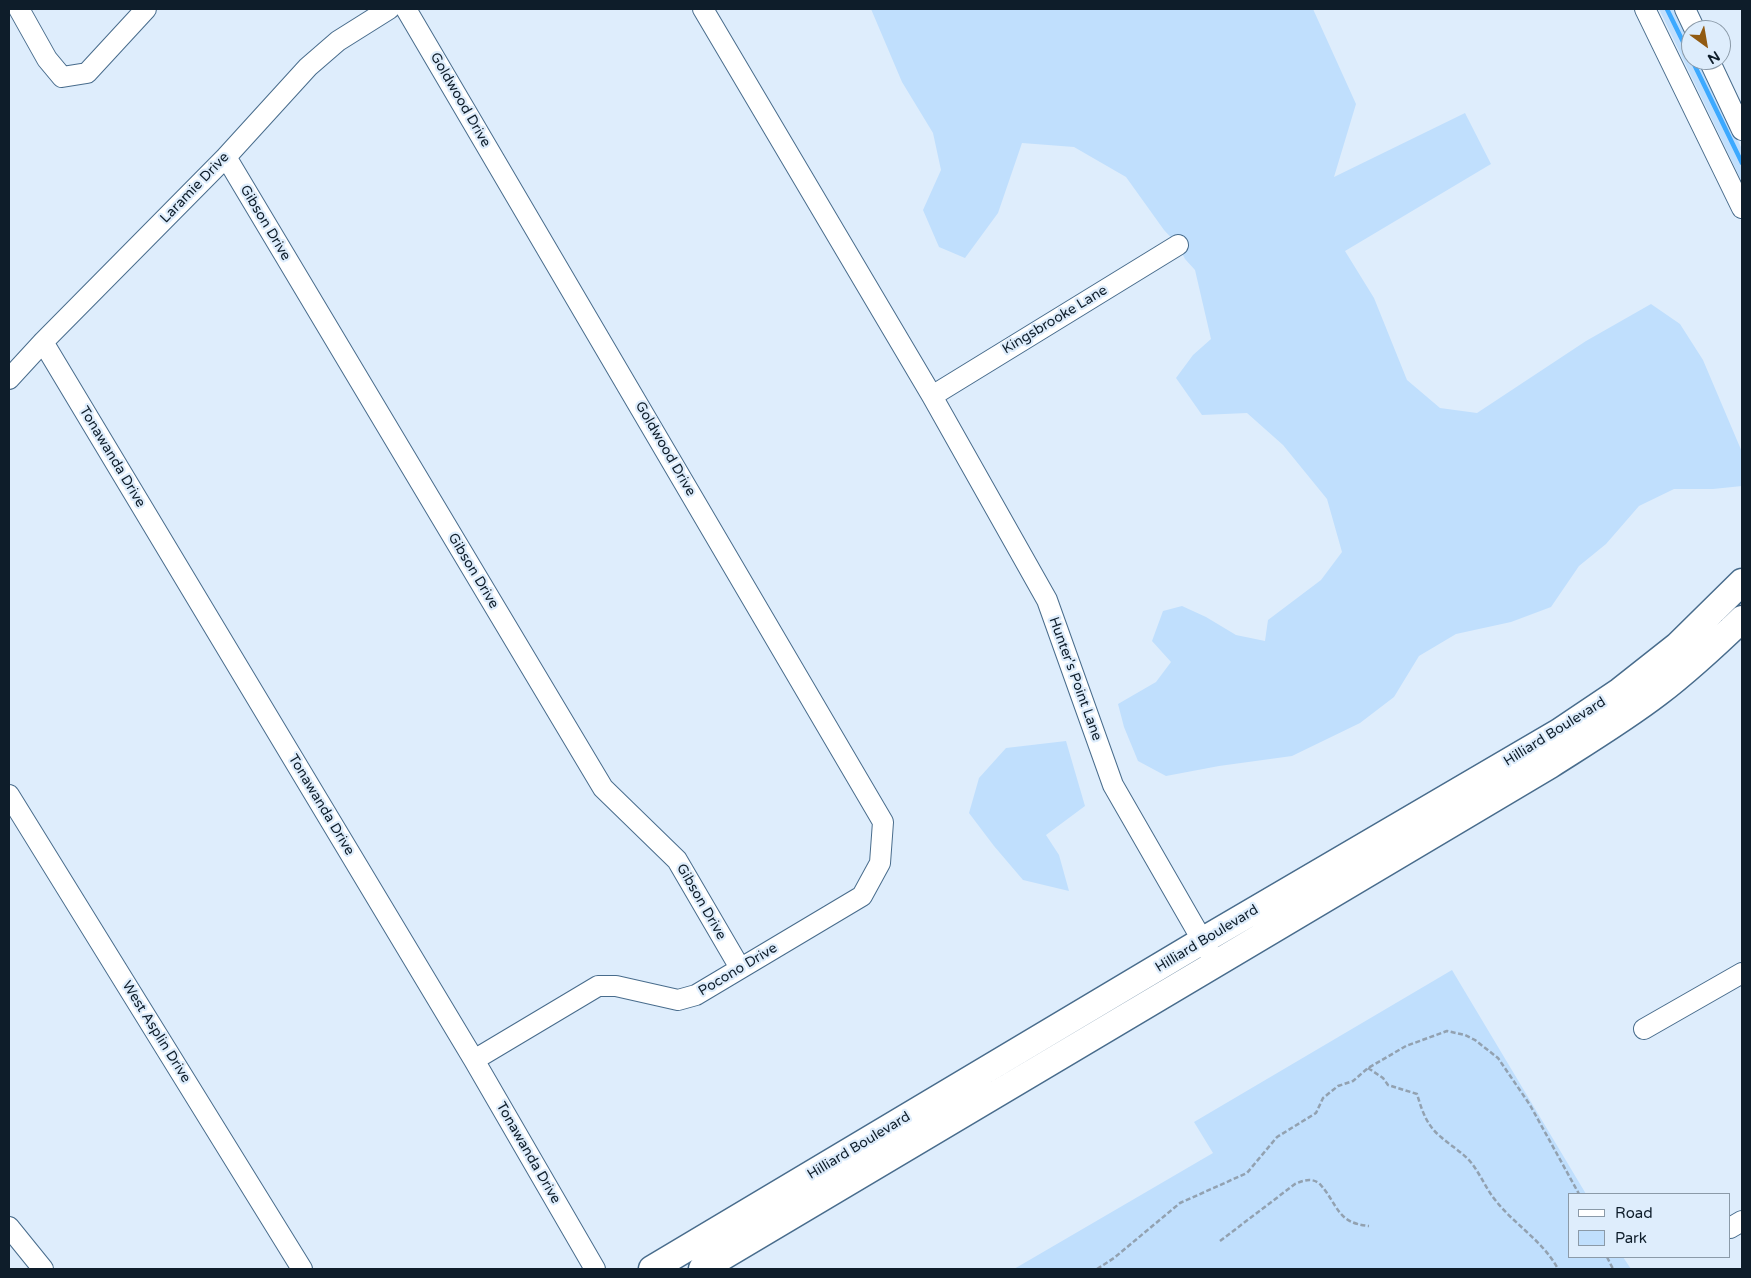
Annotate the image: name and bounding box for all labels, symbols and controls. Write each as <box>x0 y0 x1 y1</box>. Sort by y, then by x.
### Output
north arrow <box>1681 20 1731 70</box>
text: N <box>1704 47 1723 67</box>
street label: Goldwood Drive <box>426 50 494 150</box>
street label: Laramie Drive <box>157 149 233 227</box>
street label: Gibson Drive <box>236 182 294 264</box>
street label: Kingsbrooke Lane <box>999 282 1111 358</box>
street label: Goldwood Drive <box>631 399 699 499</box>
street label: Tonawanda Drive <box>75 404 149 510</box>
street label: Gibson Drive <box>444 530 502 612</box>
street label: Hunter's Point Lane <box>1045 615 1105 743</box>
street label: Hilliard Boulevard <box>1501 694 1609 770</box>
street label: Tonawanda Drive <box>284 752 358 858</box>
street label: Gibson Drive <box>673 861 729 943</box>
street label: Hilliard Boulevard <box>1153 902 1261 976</box>
street label: Pocono Drive <box>696 940 780 1000</box>
street label: West Asplin Drive <box>118 978 194 1086</box>
street label: Tonawanda Drive <box>492 1099 564 1207</box>
street label: Hilliard Boulevard <box>805 1109 913 1183</box>
legend <box>1568 1193 1731 1258</box>
text: Road <box>1615 1204 1653 1222</box>
text: Park <box>1615 1229 1647 1247</box>

